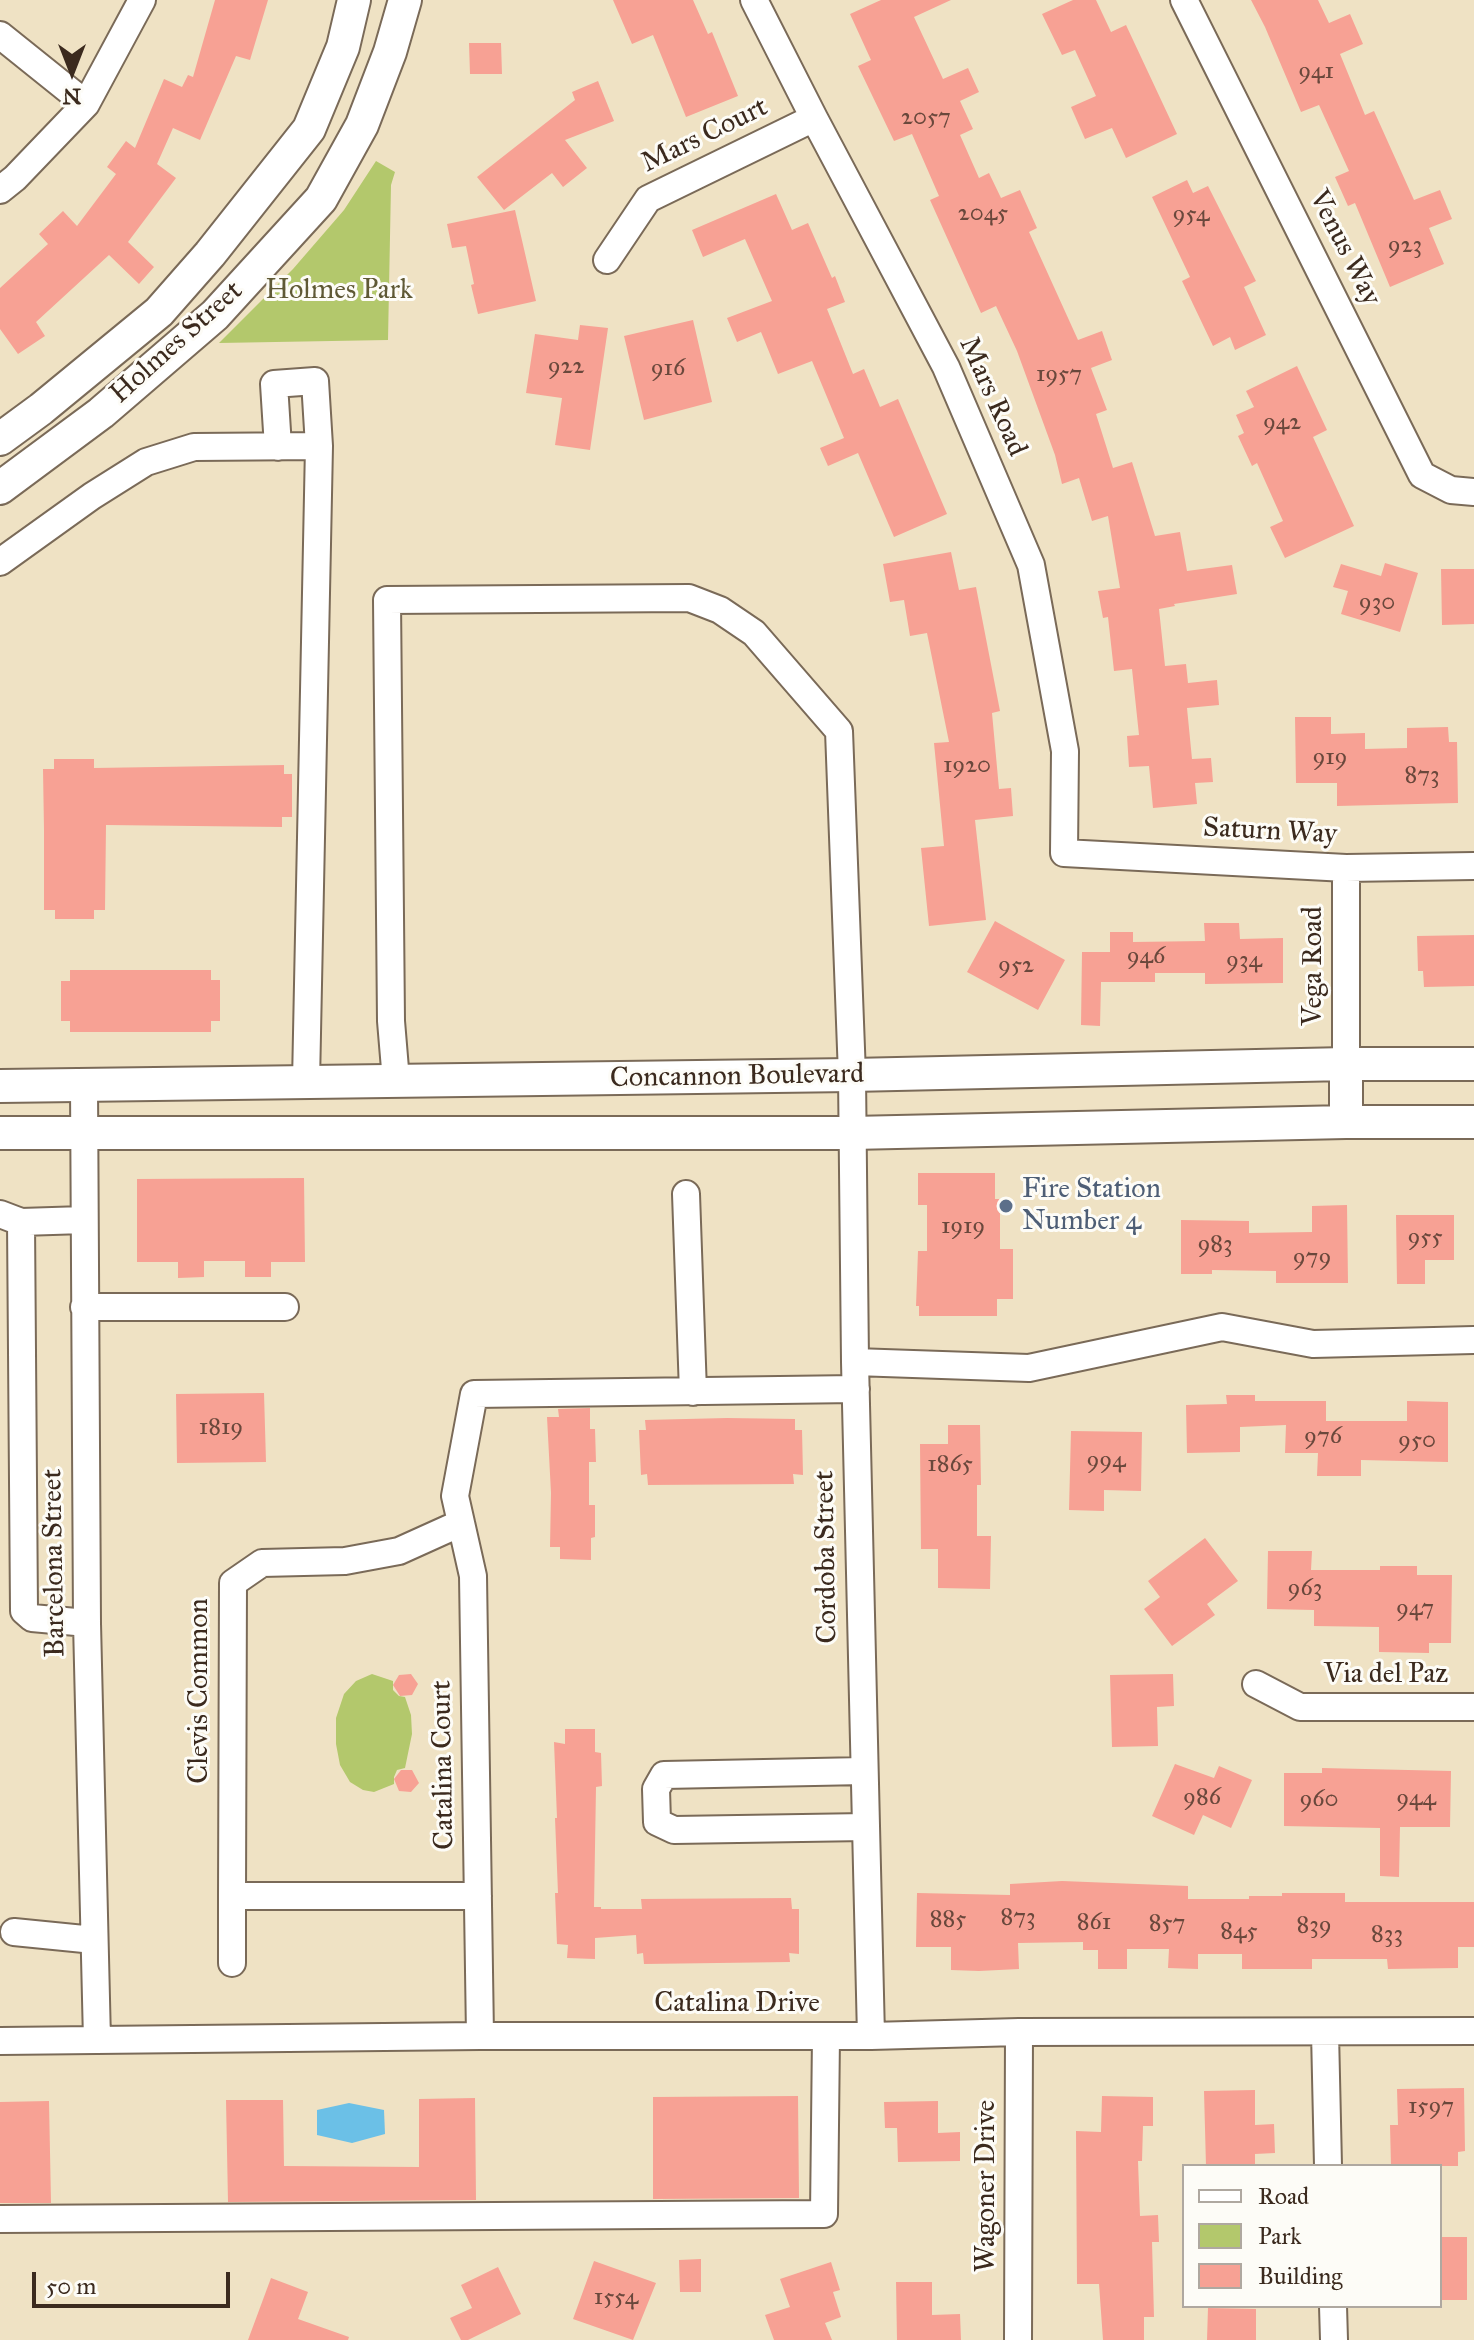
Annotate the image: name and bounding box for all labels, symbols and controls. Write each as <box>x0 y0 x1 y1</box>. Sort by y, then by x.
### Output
north arrow <box>32 32 112 112</box>
house number: 941 <box>1298 58 1334 86</box>
text: N <box>63 83 81 110</box>
street label: Mars Court <box>636 91 774 181</box>
house number: 2057 <box>901 104 951 132</box>
street label: Venus Way <box>1301 185 1387 311</box>
house number: 2045 <box>958 200 1008 228</box>
house number: 954 <box>1173 201 1209 229</box>
house number: 923 <box>1388 232 1422 260</box>
park label: Holmes Park <box>265 274 413 308</box>
street label: Holmes Street <box>104 275 250 411</box>
street label: Mars Road <box>951 332 1033 462</box>
house number: 922 <box>548 353 584 381</box>
house number: 916 <box>651 355 685 383</box>
house number: 1957 <box>1036 361 1082 389</box>
house number: 942 <box>1263 409 1301 437</box>
house number: 930 <box>1359 589 1395 617</box>
house number: 919 <box>1313 744 1347 772</box>
house number: 1920 <box>943 752 991 780</box>
house number: 873 <box>1404 762 1440 790</box>
street label: Saturn Way <box>1202 812 1338 852</box>
street label: Vega Road <box>1297 906 1331 1026</box>
house number: 946 <box>1127 943 1165 971</box>
house number: 934 <box>1226 947 1262 975</box>
house number: 952 <box>998 952 1034 980</box>
street label: Concannon Boulevard <box>610 1058 864 1096</box>
place label: Fire Station Number 4 <box>1022 1173 1161 1239</box>
marker: Fire Station Number 4 <box>997 1197 1015 1215</box>
house number: 1919 <box>941 1213 985 1241</box>
house number: 955 <box>1407 1224 1443 1252</box>
house number: 983 <box>1197 1231 1233 1259</box>
house number: 979 <box>1293 1244 1331 1272</box>
house number: 1819 <box>199 1414 243 1442</box>
house number: 976 <box>1304 1423 1342 1451</box>
house number: 950 <box>1398 1427 1436 1455</box>
house number: 994 <box>1086 1447 1126 1475</box>
house number: 1865 <box>927 1451 973 1479</box>
street label: Barcelona Street <box>37 1468 73 1658</box>
street label: Cordoba Street <box>809 1470 845 1644</box>
house number: 963 <box>1288 1575 1322 1603</box>
house number: 947 <box>1396 1595 1434 1623</box>
street label: Clevis Common <box>183 1598 217 1784</box>
street label: Via del Paz <box>1324 1658 1448 1692</box>
street label: Catalina Court <box>426 1680 462 1850</box>
house number: 986 <box>1183 1784 1221 1812</box>
house number: 944 <box>1396 1785 1436 1813</box>
house number: 960 <box>1299 1786 1339 1814</box>
house number: 873 <box>1000 1904 1036 1932</box>
house number: 885 <box>930 1906 966 1934</box>
house number: 861 <box>1077 1909 1111 1937</box>
house number: 857 <box>1149 1910 1185 1938</box>
house number: 839 <box>1296 1912 1332 1940</box>
house number: 845 <box>1220 1918 1258 1946</box>
house number: 833 <box>1371 1921 1403 1949</box>
street label: Catalina Drive <box>654 1987 820 2021</box>
house number: 1597 <box>1408 2093 1454 2121</box>
street label: Wagoner Drive <box>970 2100 1004 2272</box>
legend <box>1182 2164 1442 2308</box>
text: Road <box>1258 2181 1309 2211</box>
text: Park <box>1258 2221 1301 2251</box>
scale bar <box>36 2256 234 2306</box>
text: Building <box>1258 2261 1343 2291</box>
text: 50 m <box>46 2271 96 2301</box>
house number: 1554 <box>594 2284 638 2312</box>

